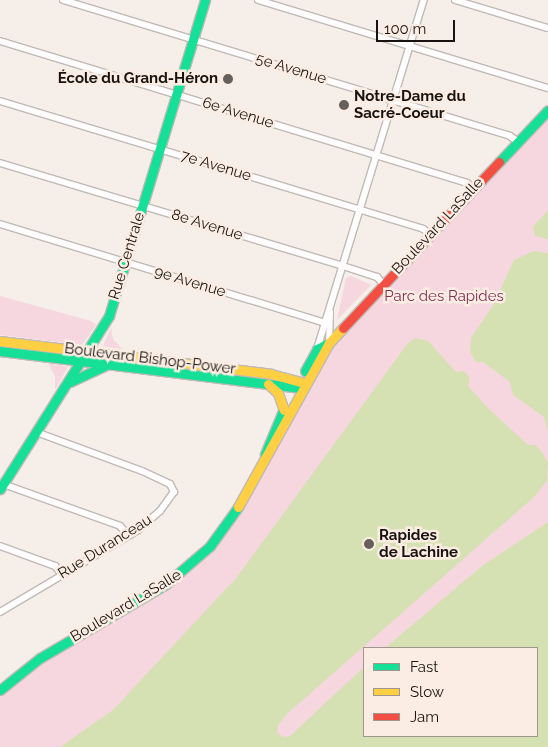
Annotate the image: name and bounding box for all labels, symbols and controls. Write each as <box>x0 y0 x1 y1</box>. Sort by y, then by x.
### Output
scale bar <box>378 10 457 42</box>
text: 100 m <box>384 20 426 38</box>
street label: 5e Avenue <box>253 50 329 88</box>
place label: École du Grand-Héron <box>58 70 218 88</box>
marker: École du Grand-Héron <box>222 73 234 85</box>
place label: Notre-Dame du Sacré-Coeur <box>354 87 466 122</box>
street label: 6e Avenue <box>200 94 276 132</box>
marker: Notre-Dame du Sacré-Coeur <box>338 99 350 111</box>
street label: 7e Avenue <box>178 147 254 185</box>
street label: Boulevard LaSalle <box>389 174 487 278</box>
street label: 8e Avenue <box>169 206 245 244</box>
street label: Rue Centrale <box>105 210 149 302</box>
street label: 9e Avenue <box>152 263 228 301</box>
park label: Parc des Rapides <box>384 288 504 306</box>
street label: Boulevard Bishop-Power <box>63 340 237 378</box>
street label: Rue Duranceau <box>55 511 155 583</box>
place label: Rapides de Lachine <box>379 526 458 561</box>
marker: Rapides de Lachine <box>363 538 375 550</box>
street label: Boulevard LaSalle <box>67 566 185 646</box>
legend <box>363 647 538 737</box>
text: Fast <box>410 658 438 676</box>
text: Slow <box>410 683 444 701</box>
text: Jam <box>410 708 439 726</box>

